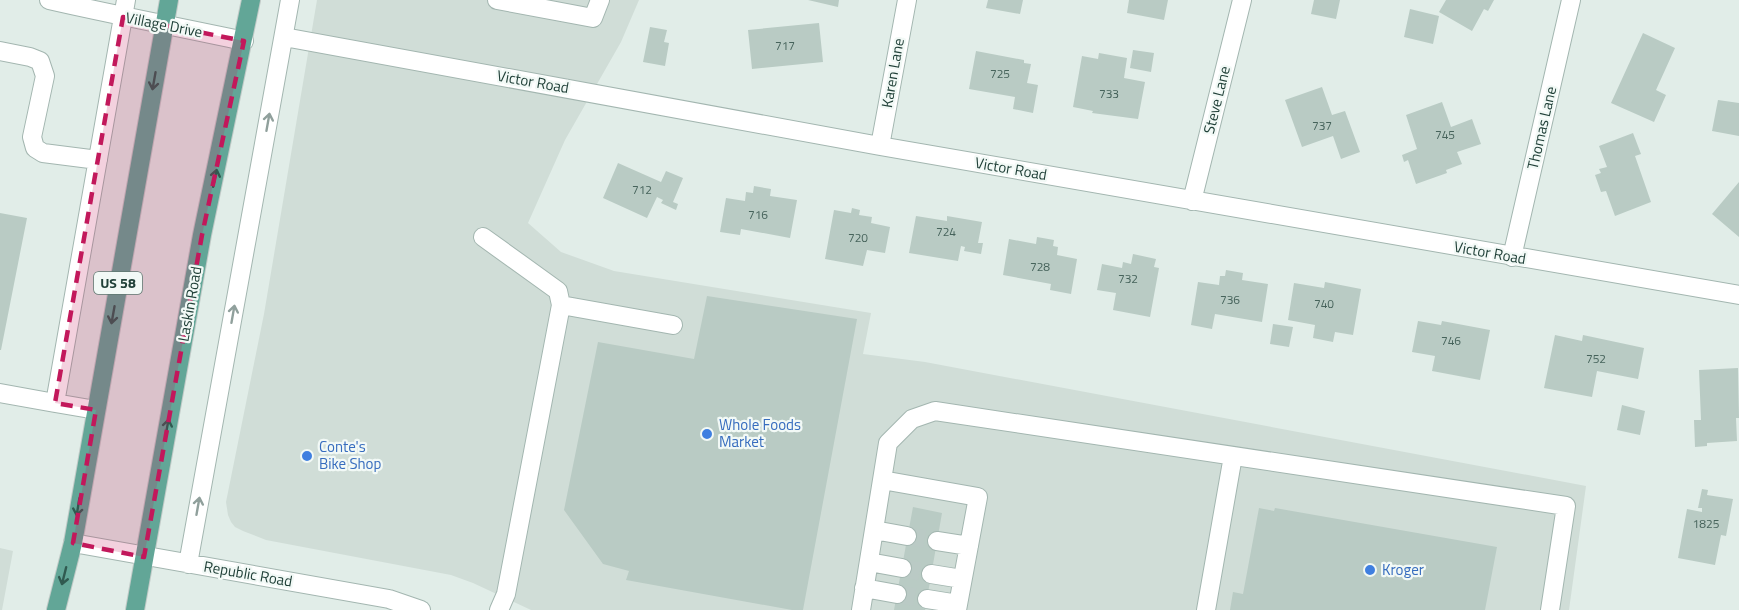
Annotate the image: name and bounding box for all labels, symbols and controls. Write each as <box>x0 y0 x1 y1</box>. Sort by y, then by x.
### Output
street label: Village Drive <box>124 6 205 43</box>
house number: 717 <box>775 36 795 55</box>
street label: Karen Lane <box>875 36 910 110</box>
street label: Victor Road <box>495 64 571 99</box>
house number: 725 <box>990 64 1010 83</box>
street label: Steve Lane <box>1197 64 1236 136</box>
one-way arrow <box>148 71 159 91</box>
house number: 733 <box>1099 84 1119 103</box>
street label: Thomas Lane <box>1521 84 1562 172</box>
one-way arrow <box>263 113 274 133</box>
house number: 737 <box>1312 116 1332 135</box>
house number: 745 <box>1435 125 1455 144</box>
street label: Victor Road <box>973 151 1049 186</box>
one-way arrow <box>209 168 221 187</box>
house number: 712 <box>632 180 652 199</box>
house number: 716 <box>748 205 768 224</box>
house number: 724 <box>936 222 956 241</box>
house number: 720 <box>848 228 868 247</box>
street label: Victor Road <box>1452 235 1528 270</box>
house number: 728 <box>1030 257 1050 276</box>
street label: Laskin Road <box>172 265 207 343</box>
house number: 732 <box>1118 269 1138 288</box>
road number: US 58 <box>94 272 142 294</box>
house number: 736 <box>1220 290 1240 309</box>
house number: 740 <box>1314 294 1334 313</box>
one-way arrow <box>107 305 118 324</box>
one-way arrow <box>228 305 239 325</box>
house number: 746 <box>1441 331 1461 350</box>
house number: 752 <box>1586 349 1606 368</box>
place label: Whole Foods Market <box>719 413 801 453</box>
one-way arrow <box>162 419 173 439</box>
marker: Whole Foods Market <box>700 427 714 441</box>
place label: Conte's Bike Shop <box>319 435 381 475</box>
marker: Conte's Bike Shop <box>300 449 314 463</box>
one-way arrow <box>73 496 84 516</box>
one-way arrow <box>193 497 204 516</box>
house number: 1825 <box>1693 514 1720 533</box>
street label: Republic Road <box>202 554 294 593</box>
place label: Kroger <box>1382 558 1424 581</box>
marker: Kroger <box>1363 563 1377 577</box>
one-way arrow <box>58 566 70 585</box>

